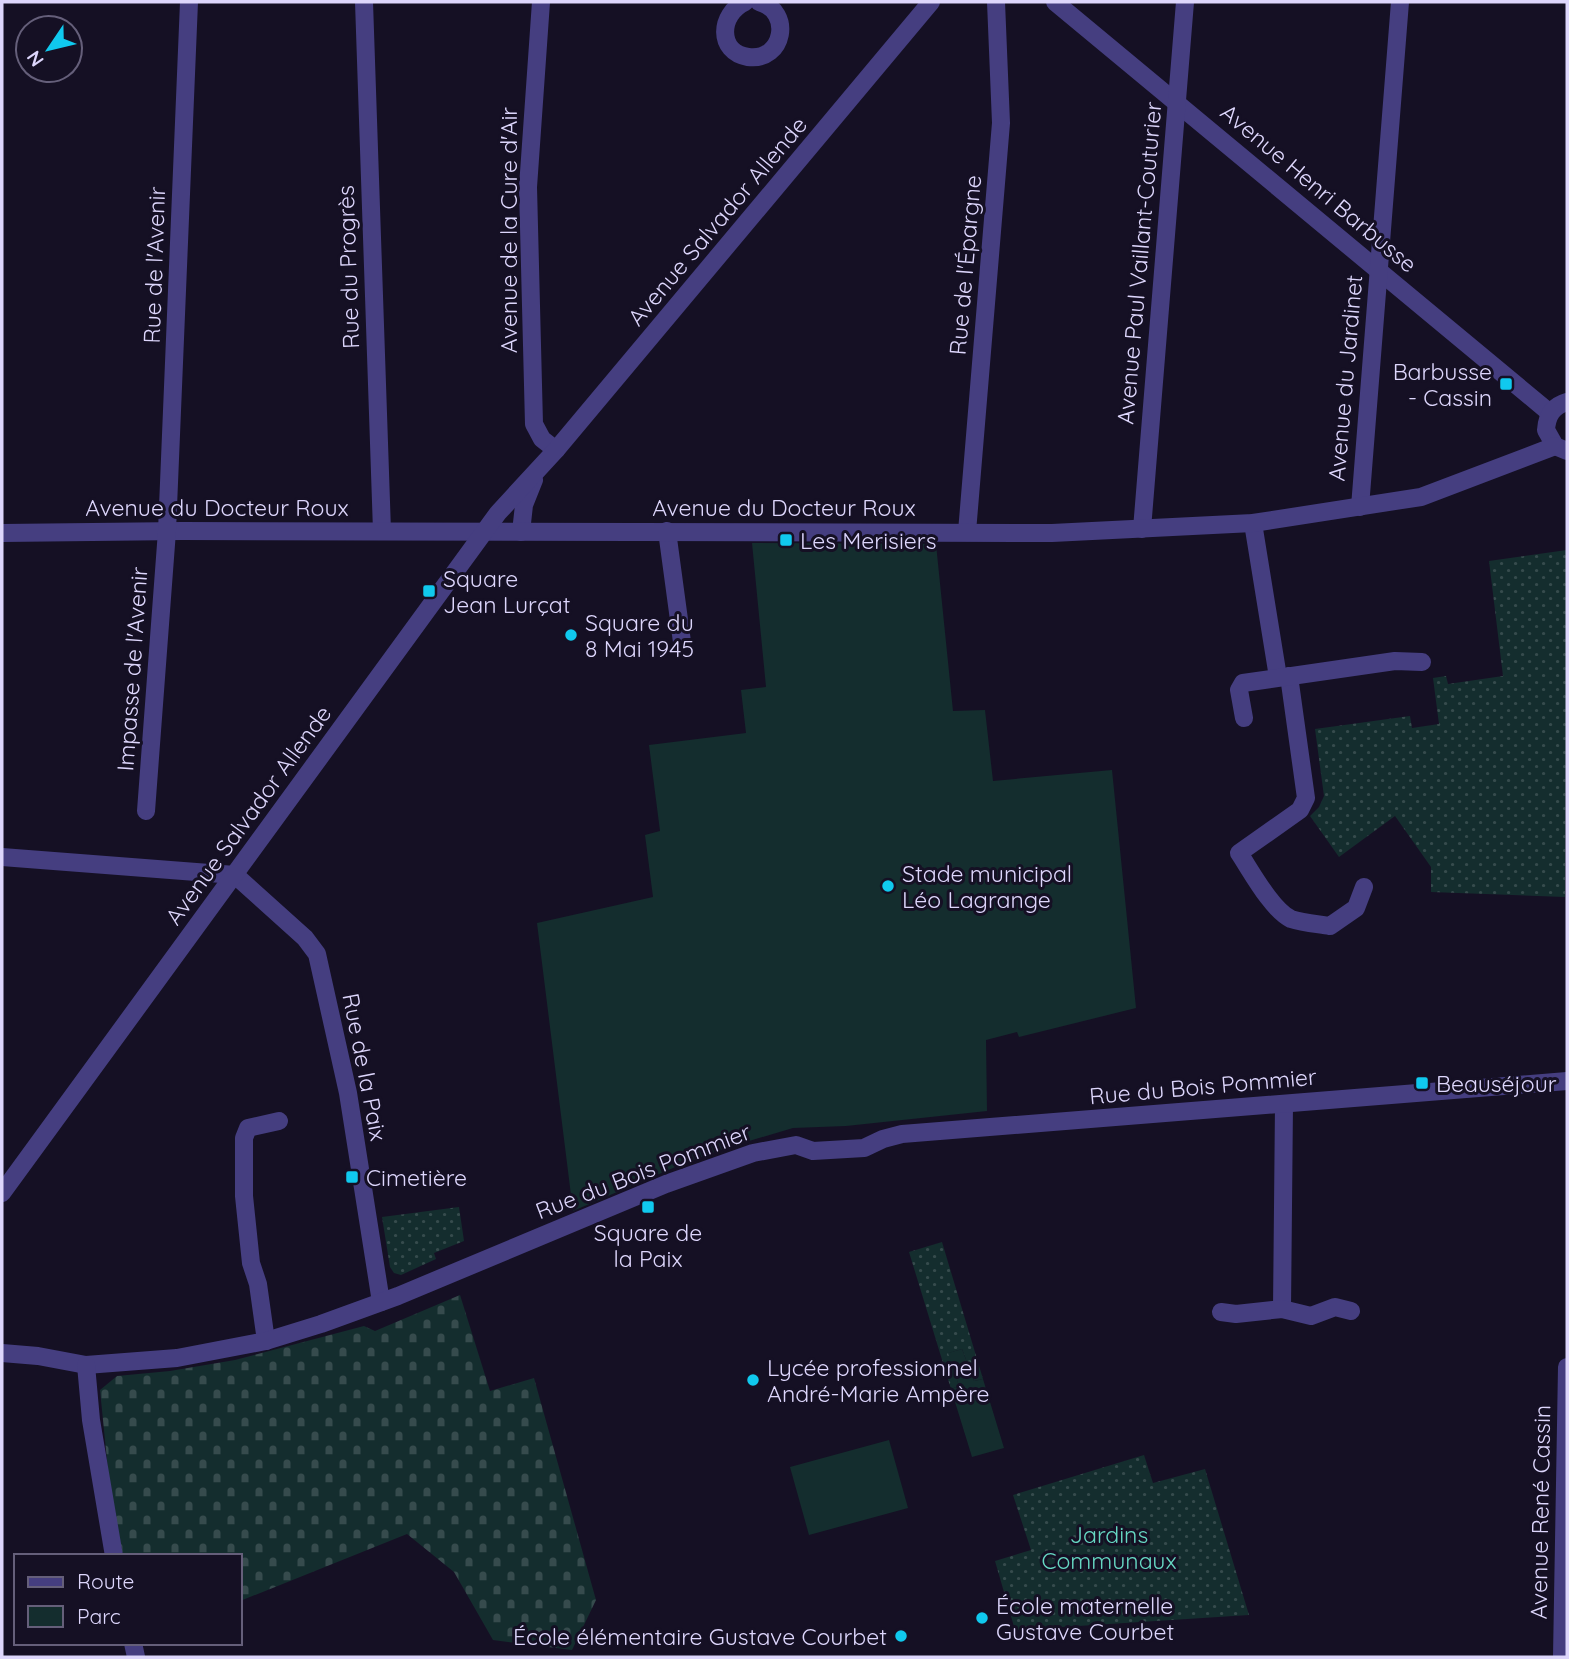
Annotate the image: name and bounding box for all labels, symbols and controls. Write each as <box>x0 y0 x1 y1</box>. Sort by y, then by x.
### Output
north arrow <box>14 14 84 84</box>
text: N <box>21 46 49 71</box>
street label: Avenue Henri Barbusse <box>1215 97 1423 279</box>
street label: Avenue Paul Vaillant-Couturier <box>1110 100 1168 426</box>
street label: Avenue de la Cure d'Air <box>494 107 523 353</box>
street label: Avenue Salvador Allende <box>621 111 813 331</box>
street label: Rue de l'Épargne <box>943 174 987 356</box>
street label: Rue du Progrès <box>331 185 365 349</box>
street label: Rue de l'Avenir <box>137 186 171 344</box>
street label: Avenue du Jardinet <box>1322 273 1368 482</box>
place label: Barbusse - Cassin <box>1393 357 1492 412</box>
marker: Barbusse - Cassin <box>1498 376 1514 392</box>
street label: Avenue du Docteur Roux <box>85 493 349 522</box>
street label: Avenue du Docteur Roux <box>652 493 916 522</box>
place label: Les Merisiers <box>800 526 936 555</box>
marker: Les Merisiers <box>778 532 794 548</box>
place label: Square Jean Lurçat <box>443 564 571 619</box>
street label: Impasse de l'Avenir <box>110 566 154 772</box>
marker: Square Jean Lurçat <box>421 583 437 599</box>
place label: Square du 8 Mai 1945 <box>585 608 694 663</box>
marker: Square du 8 Mai 1945 <box>563 627 579 643</box>
street label: Avenue Salvador Allende <box>159 700 337 930</box>
place label: Stade municipal Léo Lagrange <box>902 859 1072 914</box>
marker: Stade municipal Léo Lagrange <box>880 878 896 894</box>
street label: Rue de la Paix <box>336 991 394 1143</box>
street label: Rue du Bois Pommier <box>1088 1062 1318 1110</box>
place label: Beauséjour <box>1436 1069 1557 1098</box>
marker: Beauséjour <box>1414 1075 1430 1091</box>
street label: Rue du Bois Pommier <box>531 1117 755 1225</box>
place label: Cimetière <box>366 1163 467 1192</box>
marker: Cimetière <box>344 1169 360 1185</box>
marker: Square de la Paix <box>640 1199 656 1215</box>
place label: Square de la Paix <box>594 1218 702 1273</box>
place label: Lycée professionnel André-Marie Ampère <box>767 1353 990 1408</box>
marker: Lycée professionnel André-Marie Ampère <box>745 1372 761 1388</box>
street label: Avenue René Cassin <box>1524 1404 1556 1620</box>
park label: Jardins Communaux <box>1041 1520 1177 1575</box>
legend <box>14 1554 242 1645</box>
text: Route <box>77 1568 134 1594</box>
place label: École maternelle Gustave Courbet <box>996 1591 1174 1646</box>
text: Parc <box>77 1603 121 1629</box>
marker: École maternelle Gustave Courbet <box>974 1610 990 1626</box>
place label: École élémentaire Gustave Courbet <box>513 1622 887 1651</box>
marker: École élémentaire Gustave Courbet <box>893 1628 909 1644</box>

